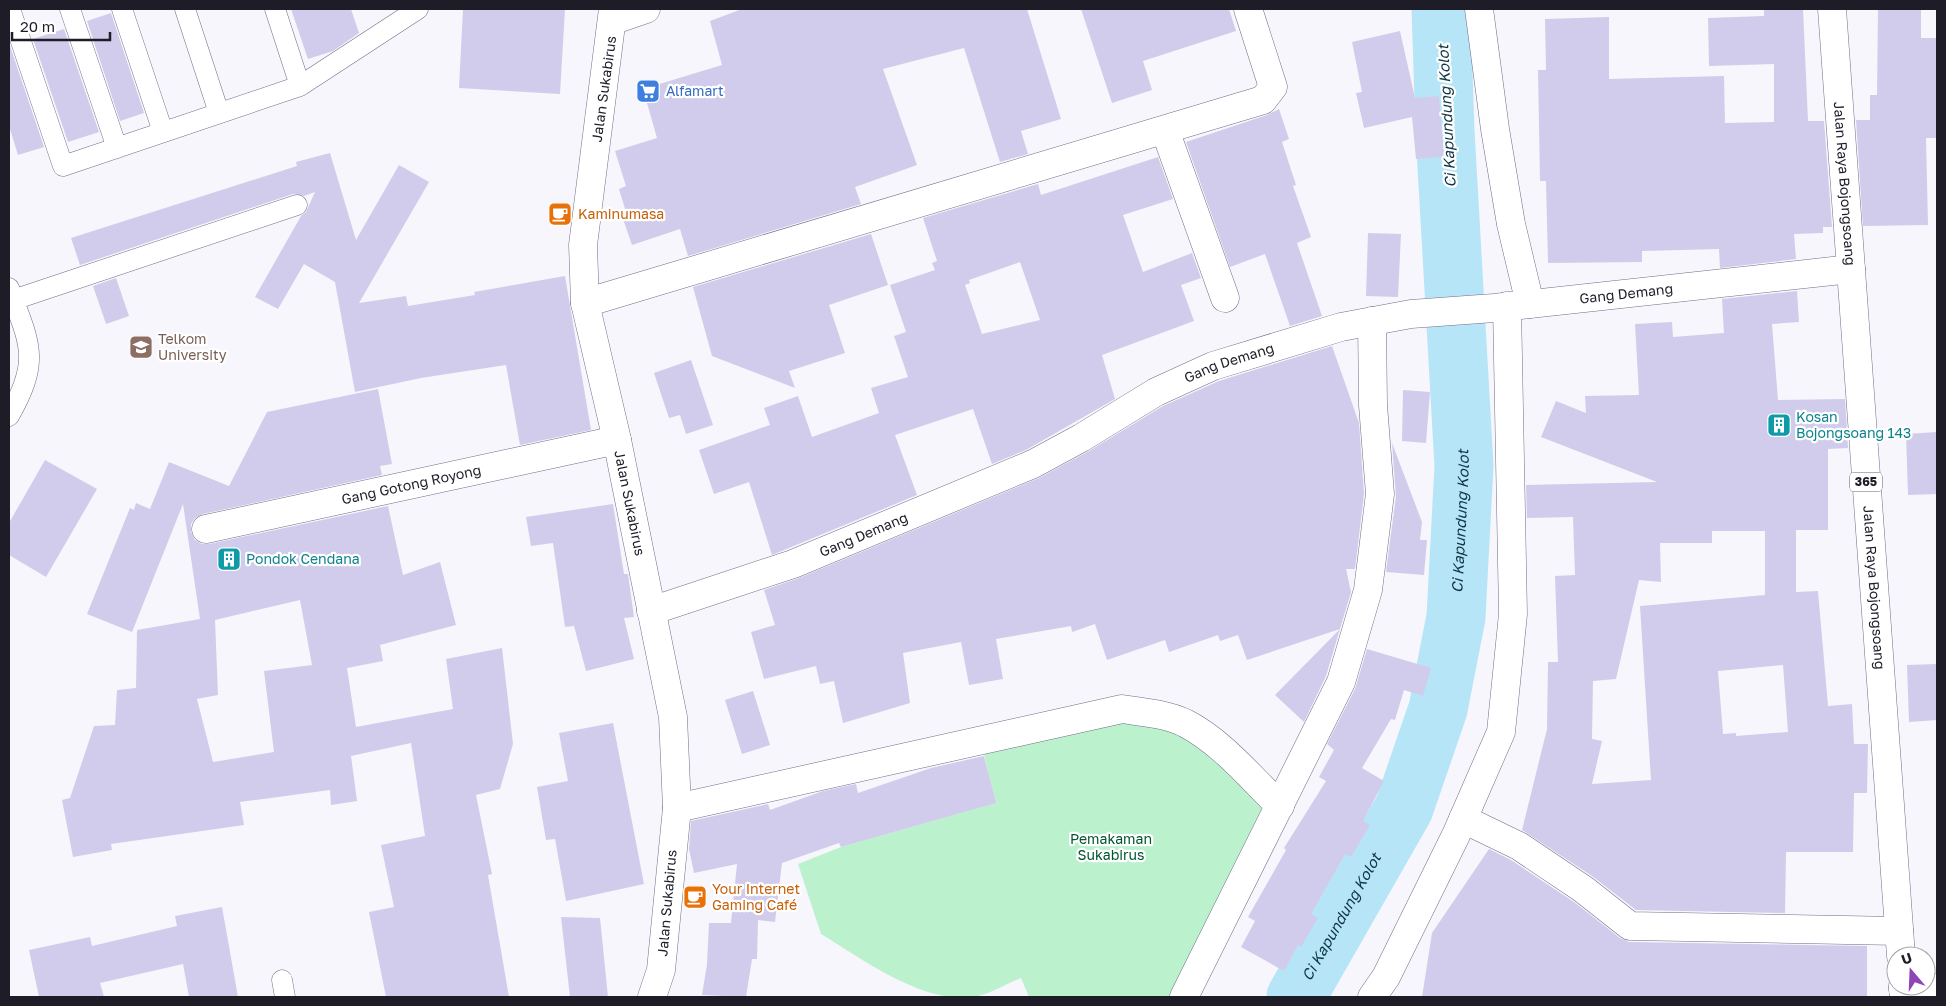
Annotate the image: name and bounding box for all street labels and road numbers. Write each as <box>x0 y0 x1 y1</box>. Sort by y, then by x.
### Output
street label: Jalan Sukabirus <box>588 35 619 143</box>
street label: Jalan Raya Bojongsoang <box>1831 101 1860 266</box>
street label: Gang Demang <box>1578 280 1674 307</box>
street label: Gang Demang <box>1181 339 1276 386</box>
street label: Jalan Sukabirus <box>611 449 649 557</box>
street label: Gang Gotong Royong <box>340 461 482 507</box>
road number: 365 <box>1850 472 1882 492</box>
street label: Jalan Raya Bojongsoang <box>1860 505 1889 670</box>
street label: Gang Demang <box>817 508 910 560</box>
street label: Jalan Sukabirus <box>653 849 680 957</box>

